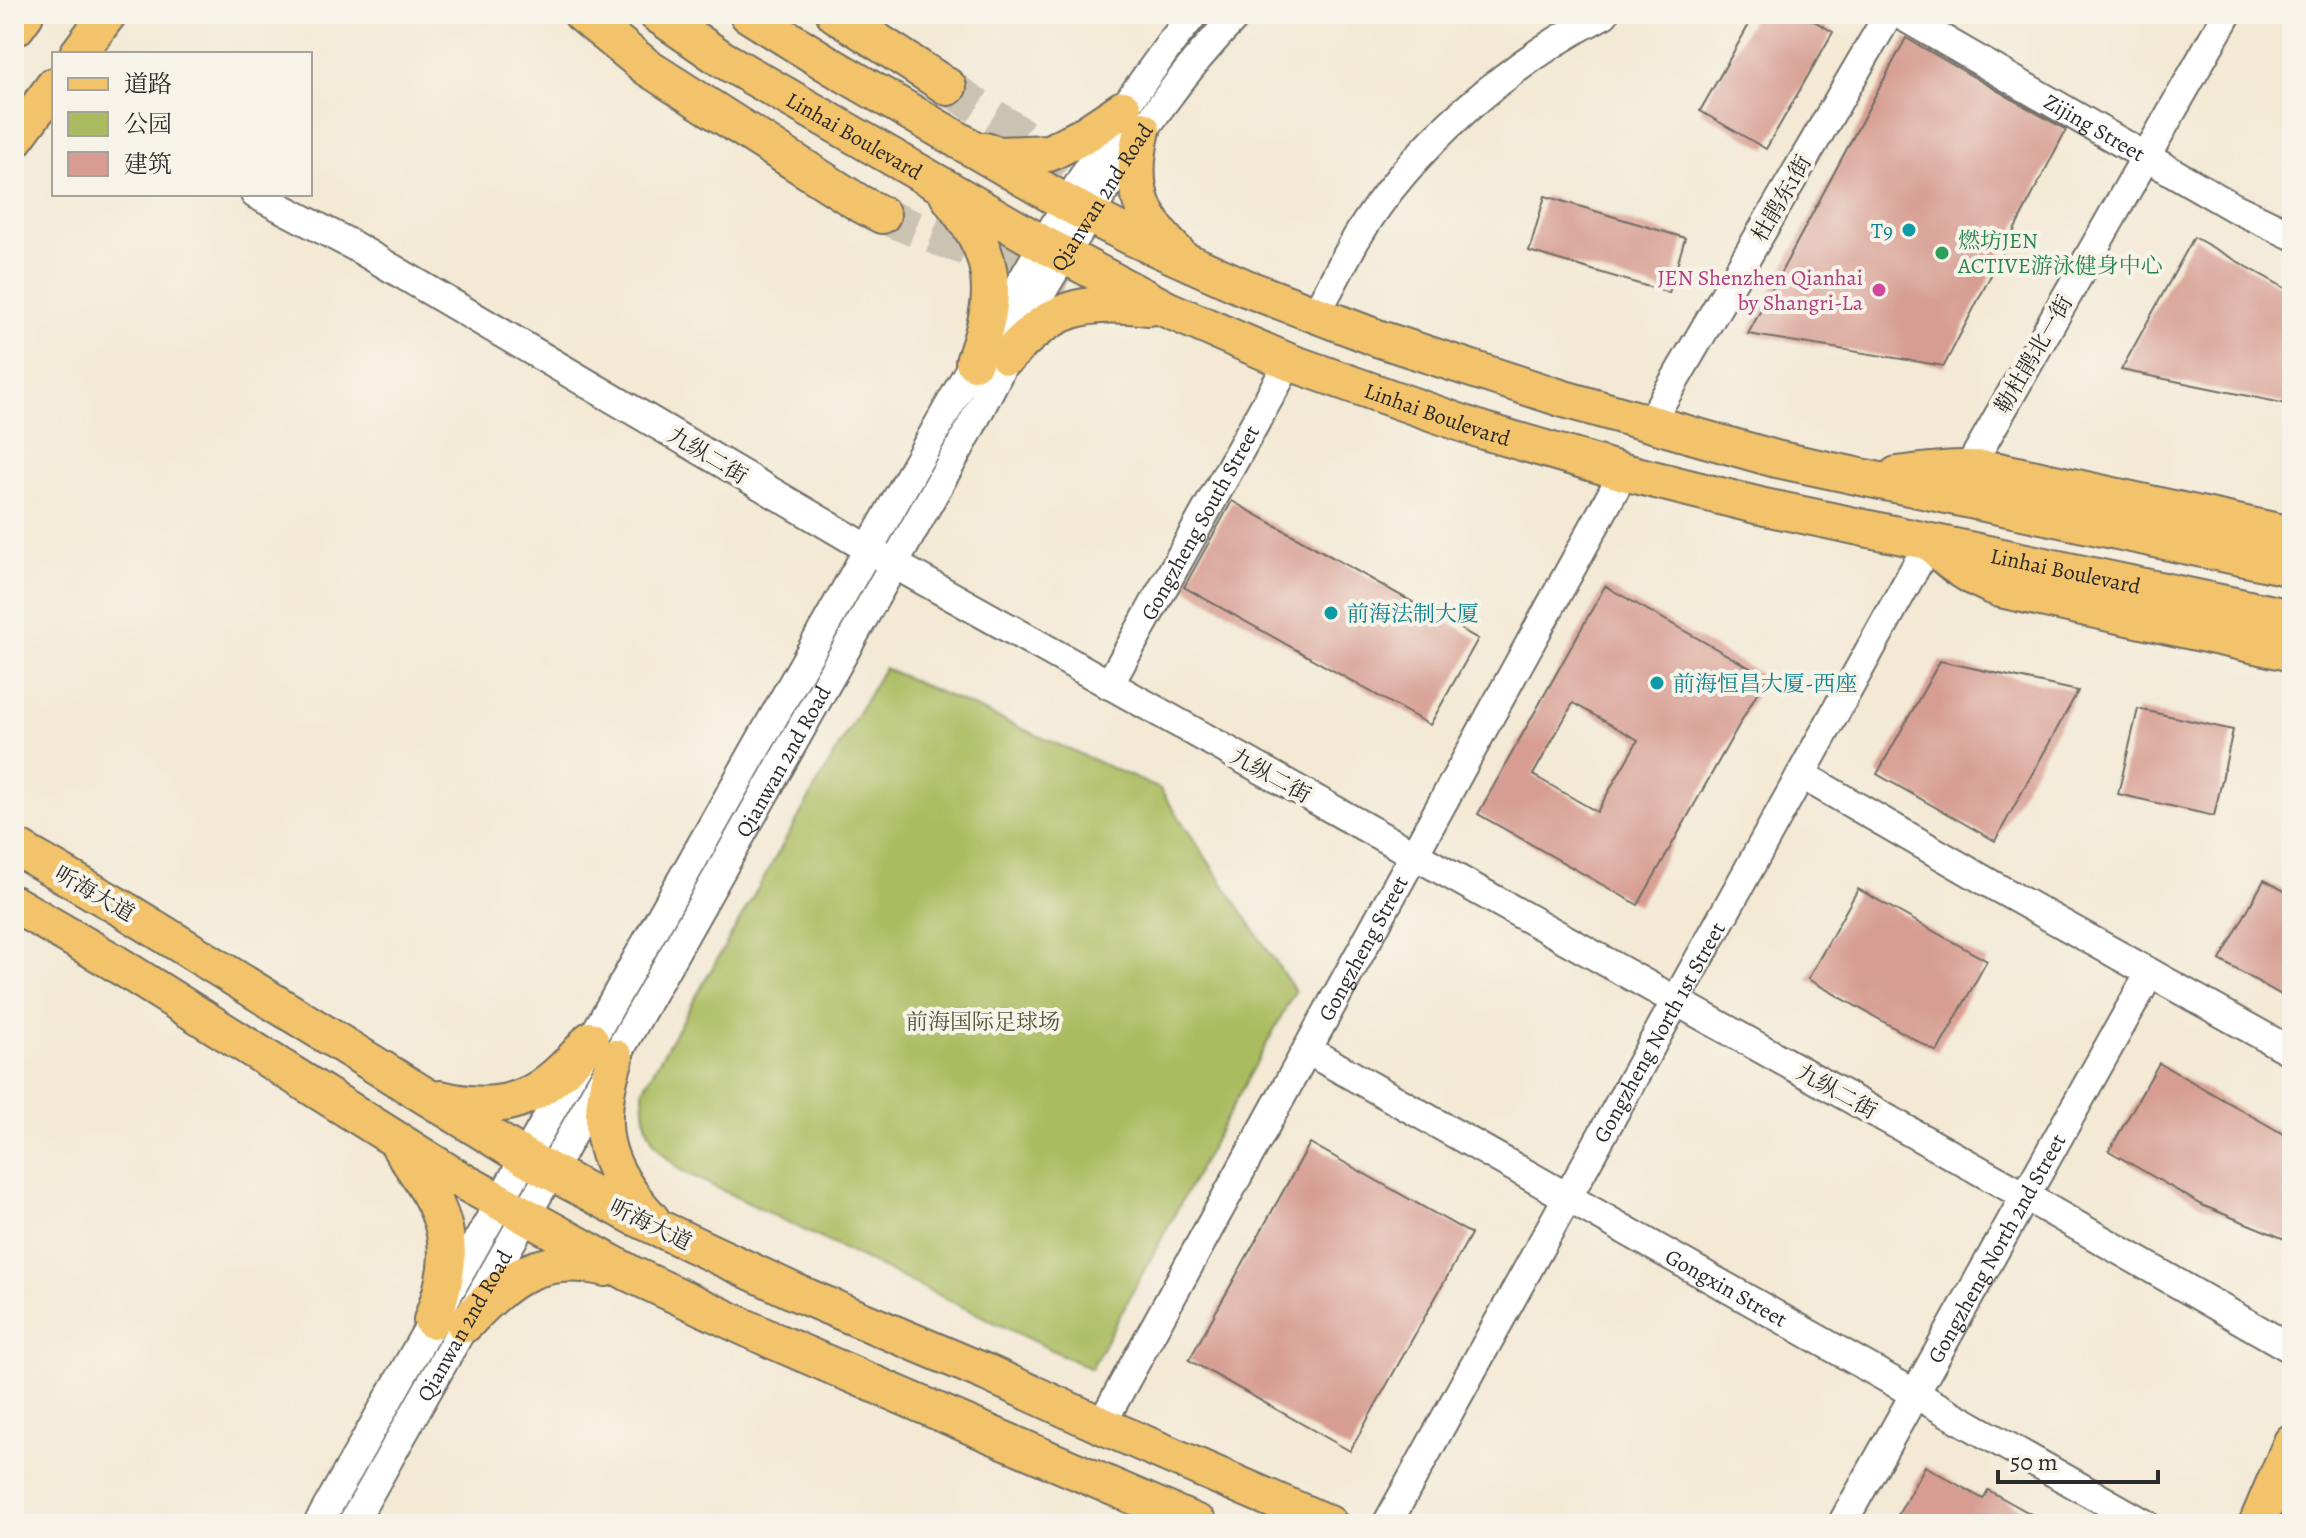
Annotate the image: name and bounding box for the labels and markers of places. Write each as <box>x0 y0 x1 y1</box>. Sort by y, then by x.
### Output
place label: T9 <box>1871 216 1893 246</box>
marker: T9 <box>1900 221 1918 239</box>
place label: 燃坊JEN ACTIVE游泳健身中心 <box>1957 226 2163 281</box>
marker: 燃坊JEN ACTIVE游泳健身中心 <box>1933 244 1951 262</box>
place label: JEN Shenzhen Qianhai by Shangri-La <box>1658 263 1864 318</box>
marker: JEN Shenzhen Qianhai by Shangri-La <box>1870 281 1888 299</box>
place label: 前海法制大厦 <box>1347 599 1479 629</box>
marker: 前海法制大厦 <box>1322 604 1340 622</box>
place label: 前海恒昌大厦-西座 <box>1673 669 1857 699</box>
marker: 前海恒昌大厦-西座 <box>1648 674 1666 692</box>

